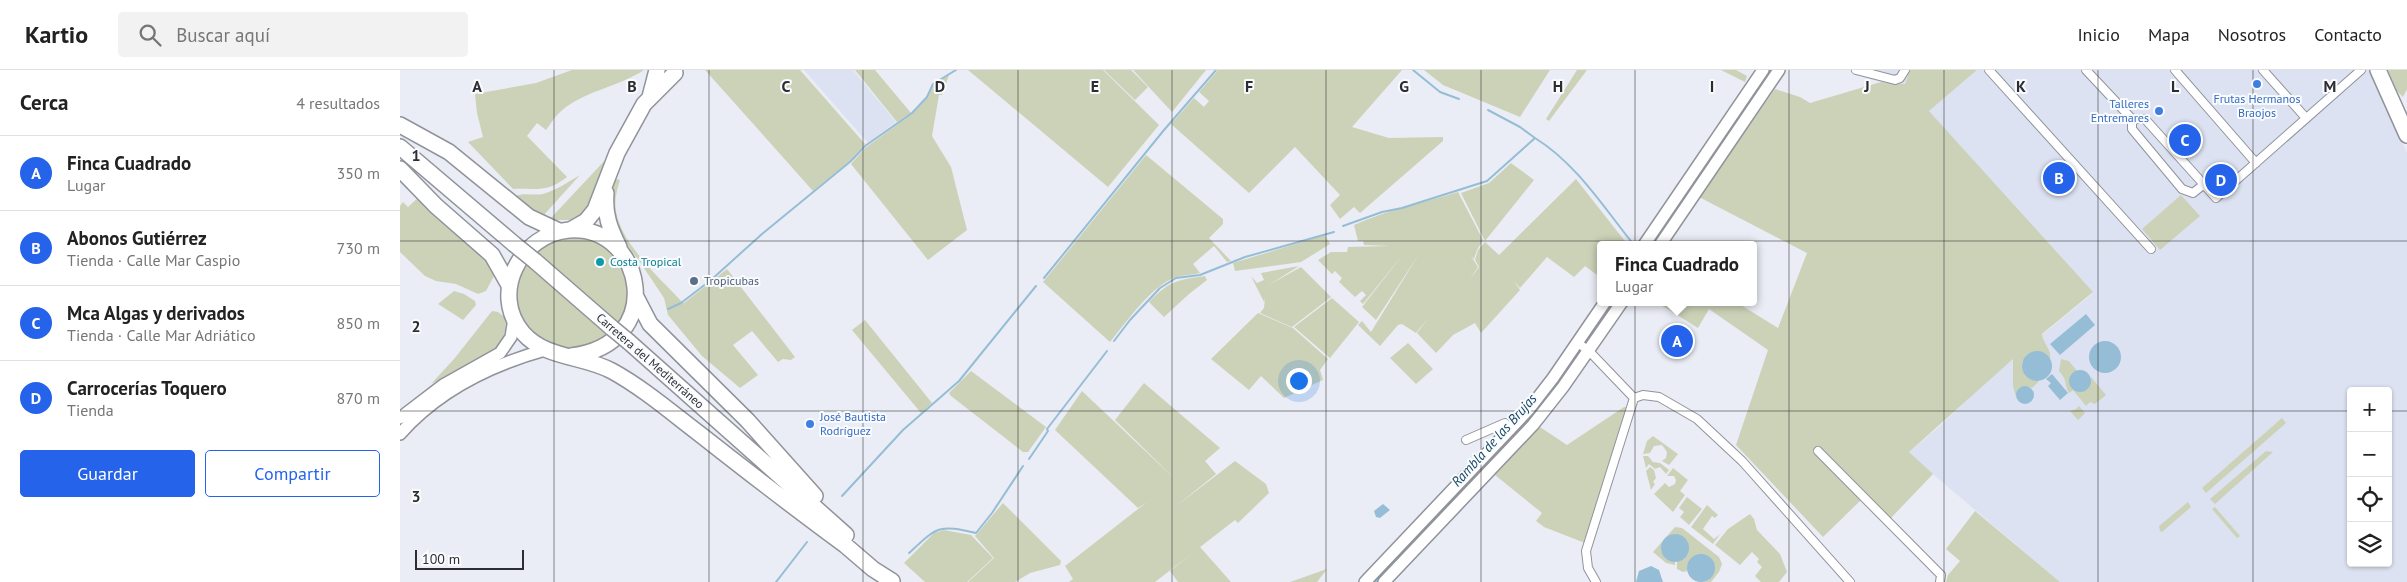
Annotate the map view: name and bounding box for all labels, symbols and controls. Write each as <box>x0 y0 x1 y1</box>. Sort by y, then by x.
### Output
search box <box>118 12 468 57</box>
text: Kartio <box>25 19 88 50</box>
icon: search <box>136 21 164 49</box>
text: Buscar aquí <box>176 23 270 47</box>
text: Inicio <box>2077 23 2120 46</box>
text: Mapa <box>2148 23 2190 46</box>
text: Nosotros <box>2218 23 2286 46</box>
text: Contacto <box>2314 23 2382 46</box>
text: A <box>472 76 482 96</box>
text: B <box>627 76 637 96</box>
text: C <box>782 76 791 96</box>
text: D <box>935 76 945 96</box>
text: E <box>1091 76 1099 96</box>
text: F <box>1245 76 1253 96</box>
text: G <box>1399 76 1409 96</box>
text: H <box>1553 76 1563 96</box>
text: I <box>1710 76 1714 96</box>
text: J <box>1863 76 1870 96</box>
text: K <box>2016 76 2026 96</box>
text: L <box>2171 76 2180 96</box>
text: M <box>2324 76 2336 96</box>
marker: Frutas Hermanos Braojos <box>2251 78 2263 90</box>
text: Cerca <box>20 89 69 116</box>
place label: Frutas Hermanos Braojos <box>2213 91 2301 120</box>
text: 4 resultados <box>296 93 380 113</box>
place label: Talleres Entremares <box>2091 96 2149 125</box>
marker: Talleres Entremares <box>2153 105 2165 117</box>
pin: C <box>2169 121 2201 159</box>
text: 1 <box>411 145 421 165</box>
text: Finca Cuadrado <box>67 151 191 175</box>
pin: B <box>2043 159 2075 197</box>
pin: D <box>2205 161 2237 199</box>
text: A <box>31 163 41 183</box>
text: 350 m <box>337 163 380 183</box>
text: Lugar <box>67 175 106 195</box>
text: Abonos Gutiérrez <box>67 226 207 250</box>
text: B <box>31 238 41 258</box>
text: 730 m <box>337 238 380 258</box>
popup <box>1597 241 1757 306</box>
text: Tienda · Calle Mar Caspio <box>67 250 240 270</box>
text: Finca Cuadrado <box>1615 252 1739 276</box>
place label: Costa Tropical <box>610 254 682 269</box>
marker: Costa Tropical <box>594 256 606 268</box>
place label: Tropicubas <box>704 273 759 288</box>
marker: Tropicubas <box>688 275 700 287</box>
text: Lugar <box>1615 276 1653 296</box>
text: Mca Algas y derivados <box>67 301 245 325</box>
street label: Carretera del Mediterráneo <box>593 310 707 411</box>
text: C <box>32 313 40 333</box>
text: 850 m <box>337 313 380 333</box>
text: 2 <box>411 316 421 336</box>
pin: A <box>1661 322 1693 360</box>
text: Tienda · Calle Mar Adriático <box>67 325 256 345</box>
your location <box>1286 368 1312 394</box>
text: Carrocerías Toquero <box>67 376 227 400</box>
map controls <box>2347 387 2392 567</box>
button: + <box>2347 387 2392 432</box>
text: D <box>31 388 41 408</box>
text: 870 m <box>337 388 380 408</box>
water label: Rambla de las Brujas <box>1447 389 1541 490</box>
text: Tienda <box>67 400 114 420</box>
place label: José Bautista Rodríguez <box>819 409 886 438</box>
marker: José Bautista Rodríguez <box>804 418 816 430</box>
button: − <box>2347 432 2392 477</box>
button: Guardar <box>20 450 195 497</box>
button: Compartir <box>205 450 380 497</box>
button: locate <box>2347 477 2392 522</box>
text: 3 <box>411 486 421 506</box>
button: layers <box>2347 522 2392 567</box>
scale bar <box>415 547 524 570</box>
text: 100 m <box>422 550 460 568</box>

